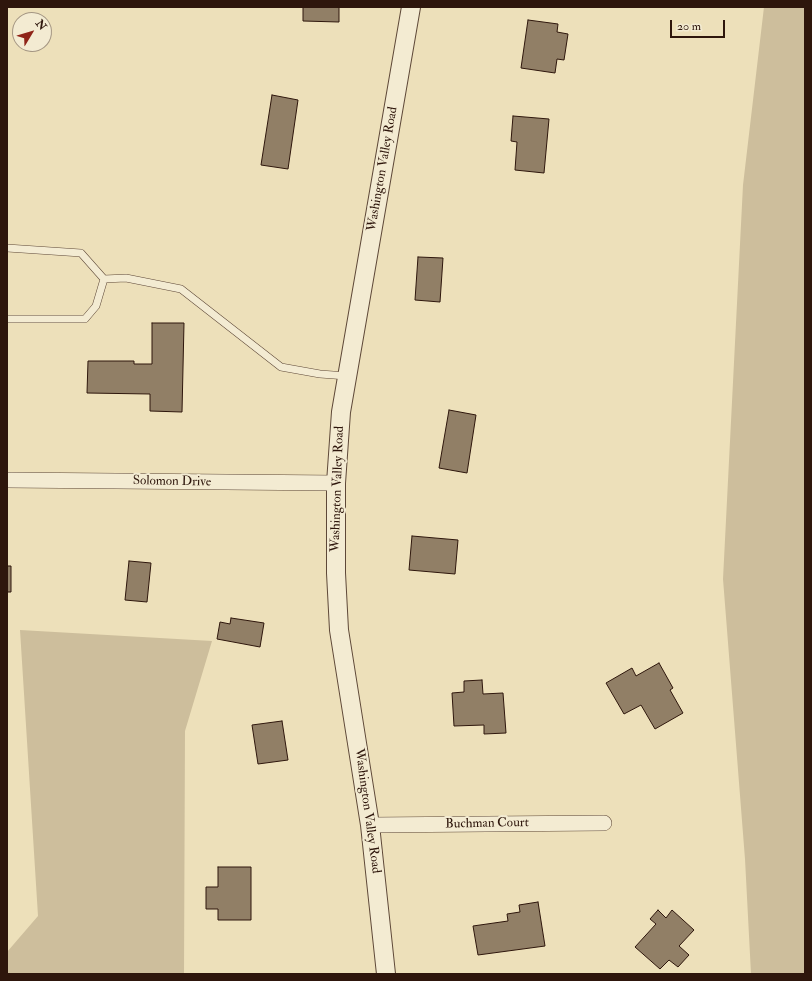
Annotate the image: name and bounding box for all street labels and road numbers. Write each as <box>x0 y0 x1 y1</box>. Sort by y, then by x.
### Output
street label: Washington Valley Road <box>364 105 402 233</box>
street label: Washington Valley Road <box>328 426 348 552</box>
street label: Solomon Drive <box>133 474 211 490</box>
street label: Washington Valley Road <box>350 747 384 875</box>
street label: Buchman Court <box>445 815 529 833</box>

